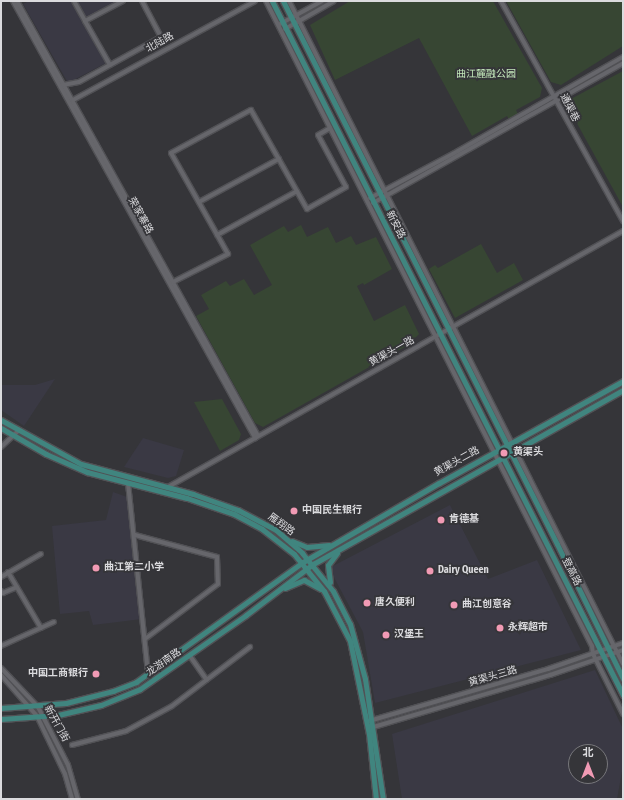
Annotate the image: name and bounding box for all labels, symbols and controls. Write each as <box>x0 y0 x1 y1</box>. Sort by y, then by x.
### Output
street label: 北陆路 <box>144 30 176 56</box>
park label: 曲江麓融公园 <box>456 69 516 81</box>
street label: 通渠巷 <box>557 92 581 124</box>
street label: 荣家寨路 <box>125 196 155 236</box>
street label: 新安路 <box>383 209 407 241</box>
street label: 黄渠头一路 <box>367 335 417 369</box>
street label: 黄渠头二路 <box>432 445 482 479</box>
marker: 黄渠头 <box>498 447 510 459</box>
place label: 黄渠头 <box>513 447 543 459</box>
place label: 中国民生银行 <box>302 505 362 517</box>
marker: 中国民生银行 <box>289 506 299 516</box>
street label: 雁翔路 <box>265 511 297 539</box>
place label: 肯德基 <box>449 514 479 526</box>
marker: 肯德基 <box>436 515 446 525</box>
street label: 登高路 <box>559 556 583 588</box>
place label: 曲江第二小学 <box>104 562 164 574</box>
marker: 曲江第二小学 <box>91 563 101 573</box>
place label: Dairy Queen <box>438 565 489 577</box>
marker: Dairy Queen <box>425 566 435 576</box>
place label: 唐久便利 <box>375 597 415 609</box>
marker: 唐久便利 <box>362 598 372 608</box>
place label: 曲江创意谷 <box>462 599 512 611</box>
marker: 曲江创意谷 <box>449 600 459 610</box>
place label: 永辉超市 <box>508 622 548 634</box>
marker: 永辉超市 <box>495 623 505 633</box>
place label: 汉堡王 <box>394 629 424 641</box>
marker: 汉堡王 <box>381 630 391 640</box>
street label: 龙游南路 <box>144 647 184 679</box>
street label: 黄渠头三路 <box>467 664 519 690</box>
place label: 中国工商银行 <box>28 668 88 680</box>
marker: 中国工商银行 <box>91 669 101 679</box>
street label: 新开门街 <box>41 704 71 744</box>
north arrow <box>568 744 608 784</box>
text: 北 <box>583 746 594 759</box>

